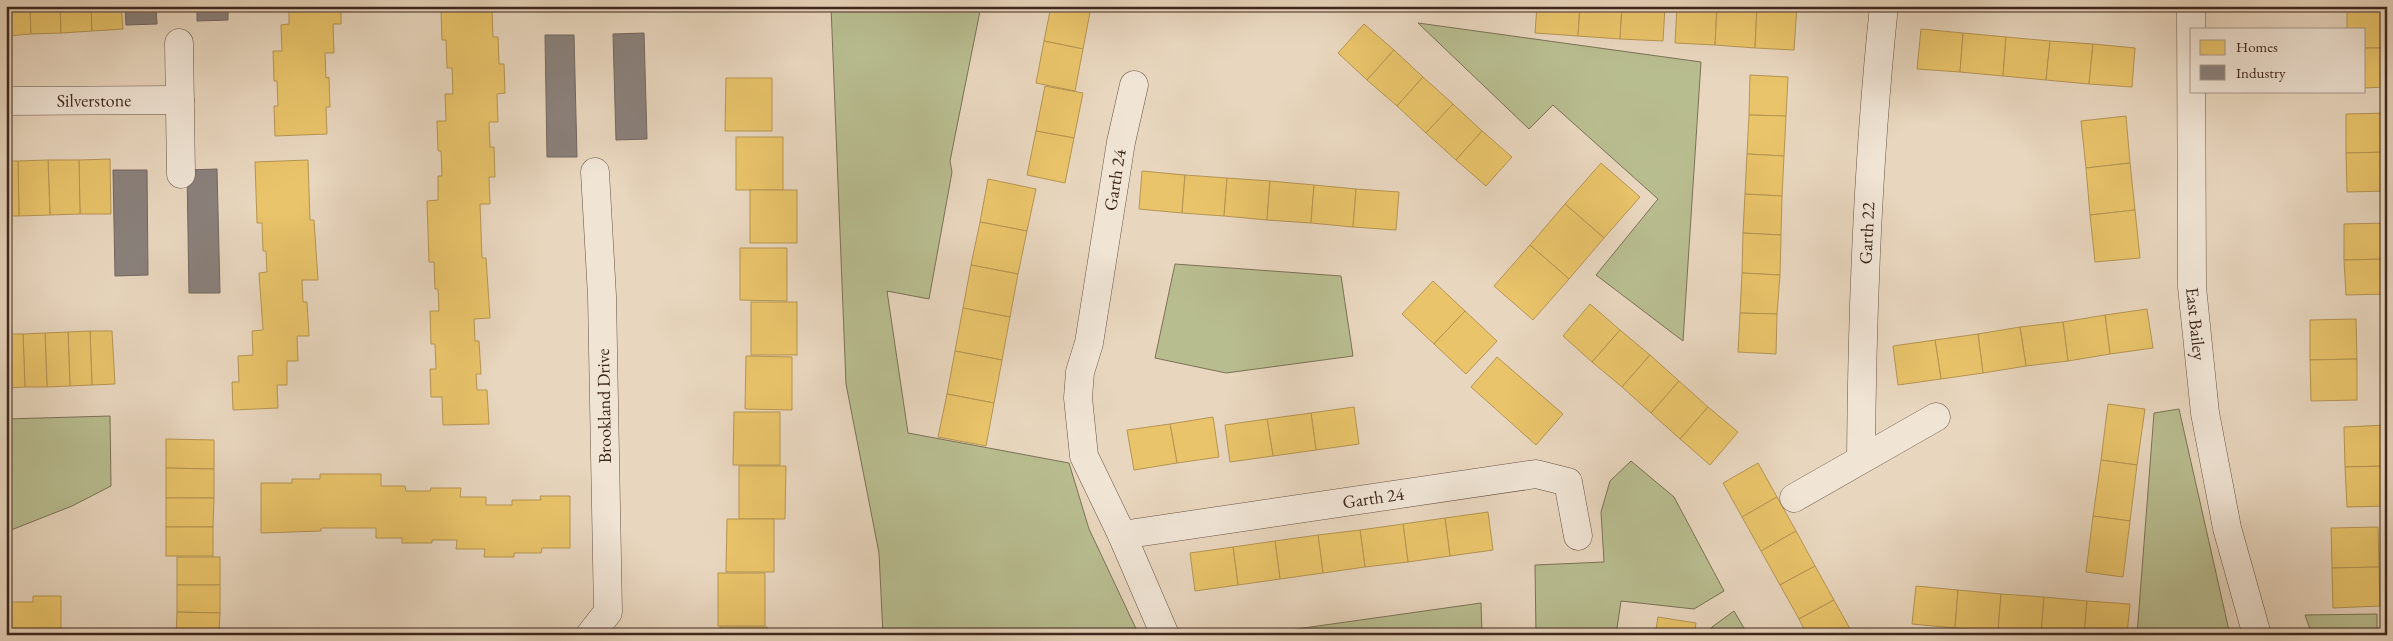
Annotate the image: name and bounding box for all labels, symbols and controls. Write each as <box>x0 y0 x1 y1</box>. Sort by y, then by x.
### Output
legend <box>2190 28 2366 92</box>
text: Homes <box>2236 37 2278 56</box>
text: Industry <box>2236 63 2286 82</box>
street label: Silverstone <box>57 88 131 112</box>
street label: Garth 24 <box>1098 147 1131 212</box>
street label: Garth 22 <box>1853 201 1879 265</box>
street label: East Bailey <box>2181 286 2212 362</box>
street label: Brookland Drive <box>591 348 616 464</box>
street label: Garth 24 <box>1341 482 1406 513</box>

